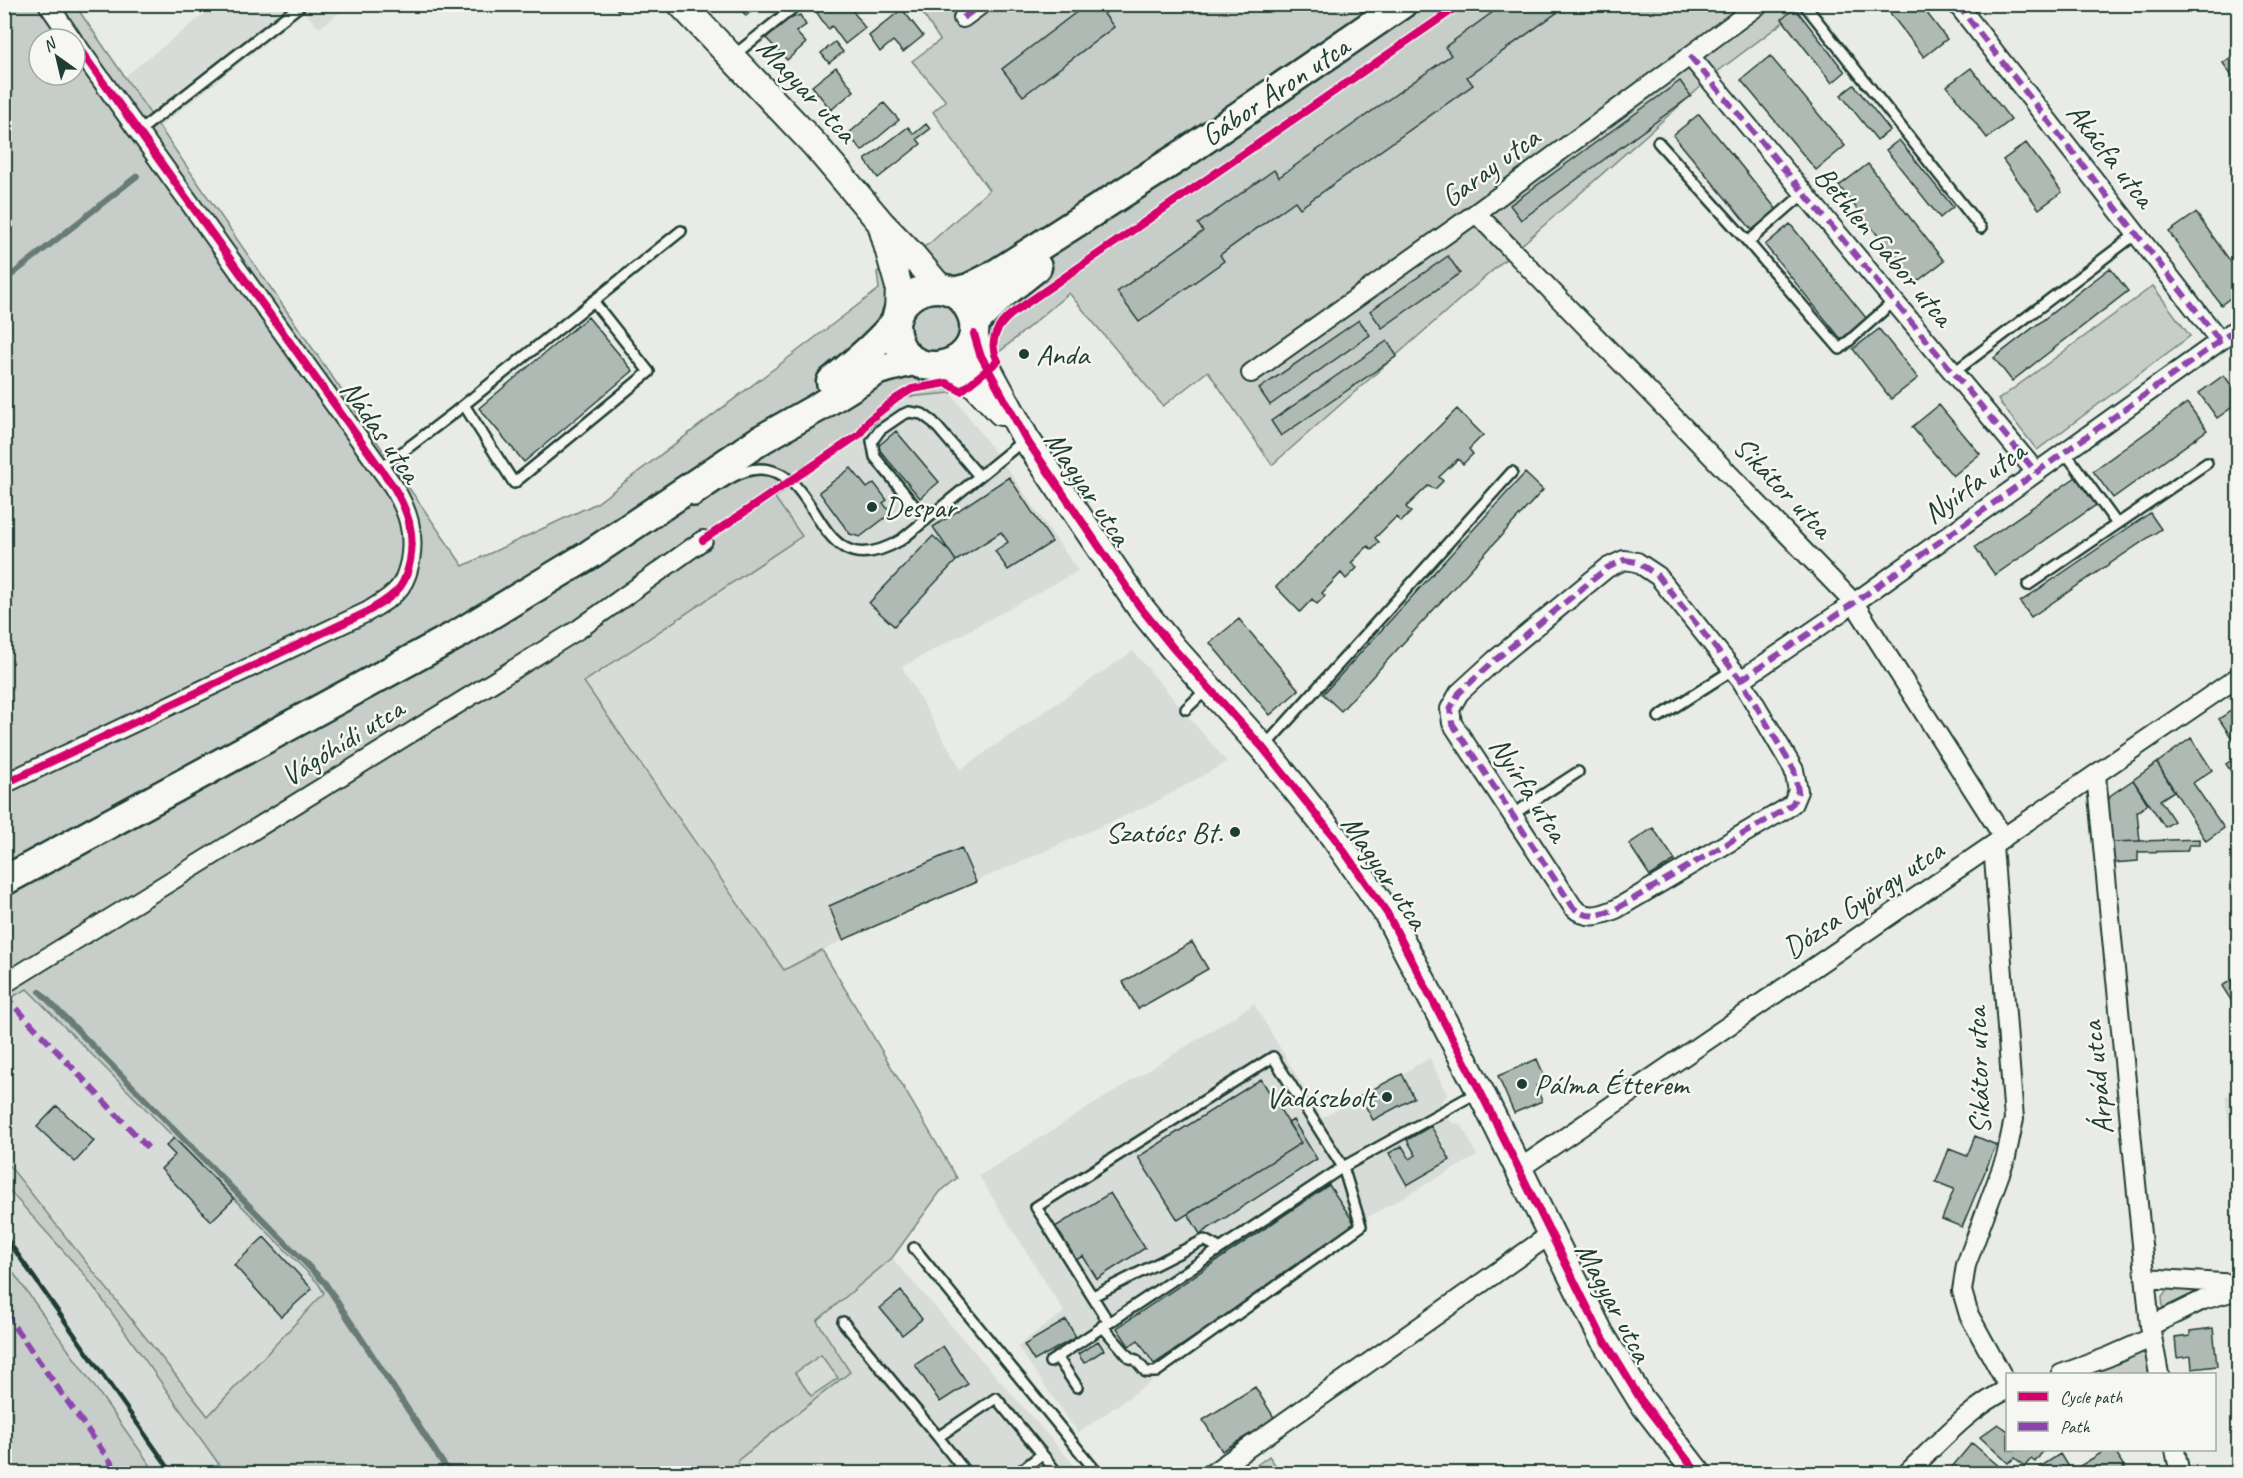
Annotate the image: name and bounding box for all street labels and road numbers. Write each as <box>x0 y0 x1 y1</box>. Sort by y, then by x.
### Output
street label: Gábor Áron utca <box>1194 26 1359 154</box>
street label: Magyar utca <box>749 29 867 152</box>
street label: Akácfa utca <box>2058 95 2165 217</box>
street label: Garay utca <box>1433 117 1548 216</box>
street label: Bethlen Gábor utca <box>1806 158 1964 336</box>
street label: Nádas utca <box>332 372 432 492</box>
street label: Magyar utca <box>1036 423 1141 554</box>
street label: Sikátor utca <box>1725 428 1843 548</box>
street label: Nyírfa utca <box>1915 430 2035 532</box>
street label: Vágóhídi utca <box>274 688 413 795</box>
street label: Nyírfa utca <box>1481 729 1579 851</box>
street label: Magyar utca <box>1333 807 1438 938</box>
street label: Dózsa György utca <box>1775 830 1952 967</box>
street label: Sikátor utca <box>1957 1004 1999 1135</box>
street label: Árpád utca <box>2072 1018 2122 1136</box>
street label: Magyar utca <box>1567 1236 1662 1370</box>

